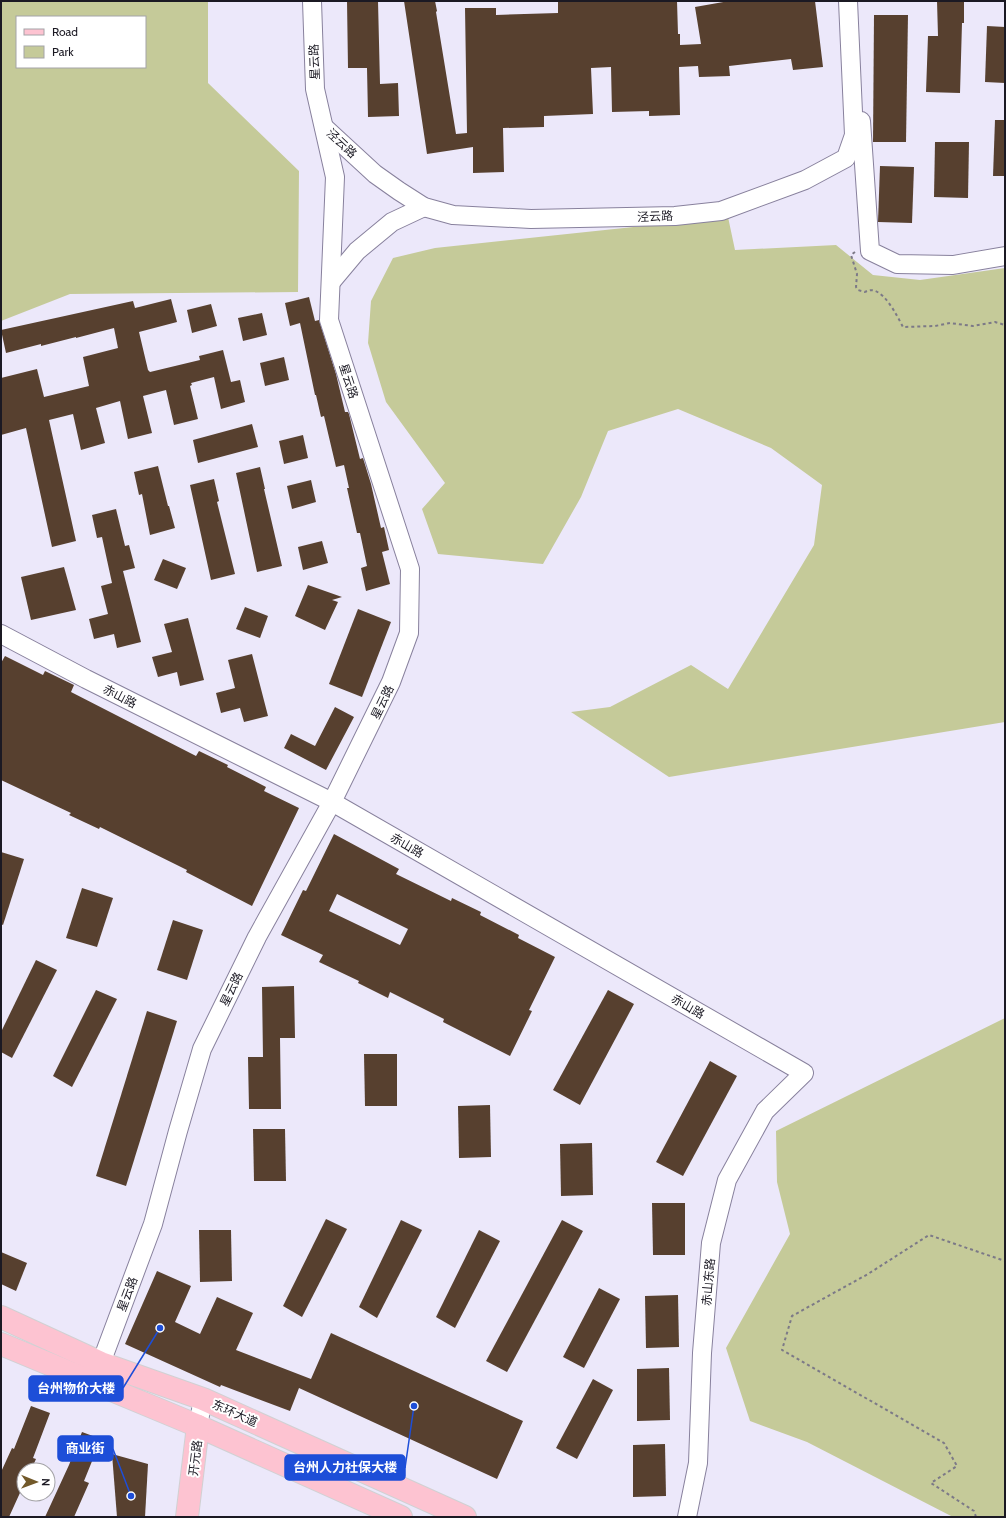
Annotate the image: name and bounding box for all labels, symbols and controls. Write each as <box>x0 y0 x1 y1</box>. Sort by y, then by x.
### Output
legend <box>16 16 146 68</box>
text: Road <box>52 24 78 39</box>
text: Park <box>52 44 74 59</box>
street label: 星云路 <box>306 44 322 80</box>
street label: 泾云路 <box>324 125 360 161</box>
street label: 泾云路 <box>637 208 673 224</box>
street label: 星云路 <box>336 362 362 400</box>
street label: 赤山路 <box>101 681 139 711</box>
street label: 星云路 <box>367 683 397 721</box>
street label: 赤山路 <box>388 830 426 860</box>
street label: 星云路 <box>216 970 246 1008</box>
street label: 赤山路 <box>669 991 707 1021</box>
street label: 赤山东路 <box>698 1257 718 1307</box>
street label: 星云路 <box>114 1275 140 1313</box>
callout: 台州物价大楼 <box>29 1376 123 1401</box>
text: 台州物价大楼 <box>37 1380 115 1396</box>
street label: 东环大道 <box>210 1396 260 1430</box>
callout: 商业街 <box>58 1436 113 1461</box>
street label: 开元路 <box>185 1439 205 1477</box>
text: 商业街 <box>65 1440 105 1456</box>
callout: 台州人力社保大楼 <box>285 1455 405 1480</box>
text: 台州人力社保大楼 <box>293 1459 397 1475</box>
north arrow <box>16 1462 56 1502</box>
text: N <box>39 1478 53 1486</box>

